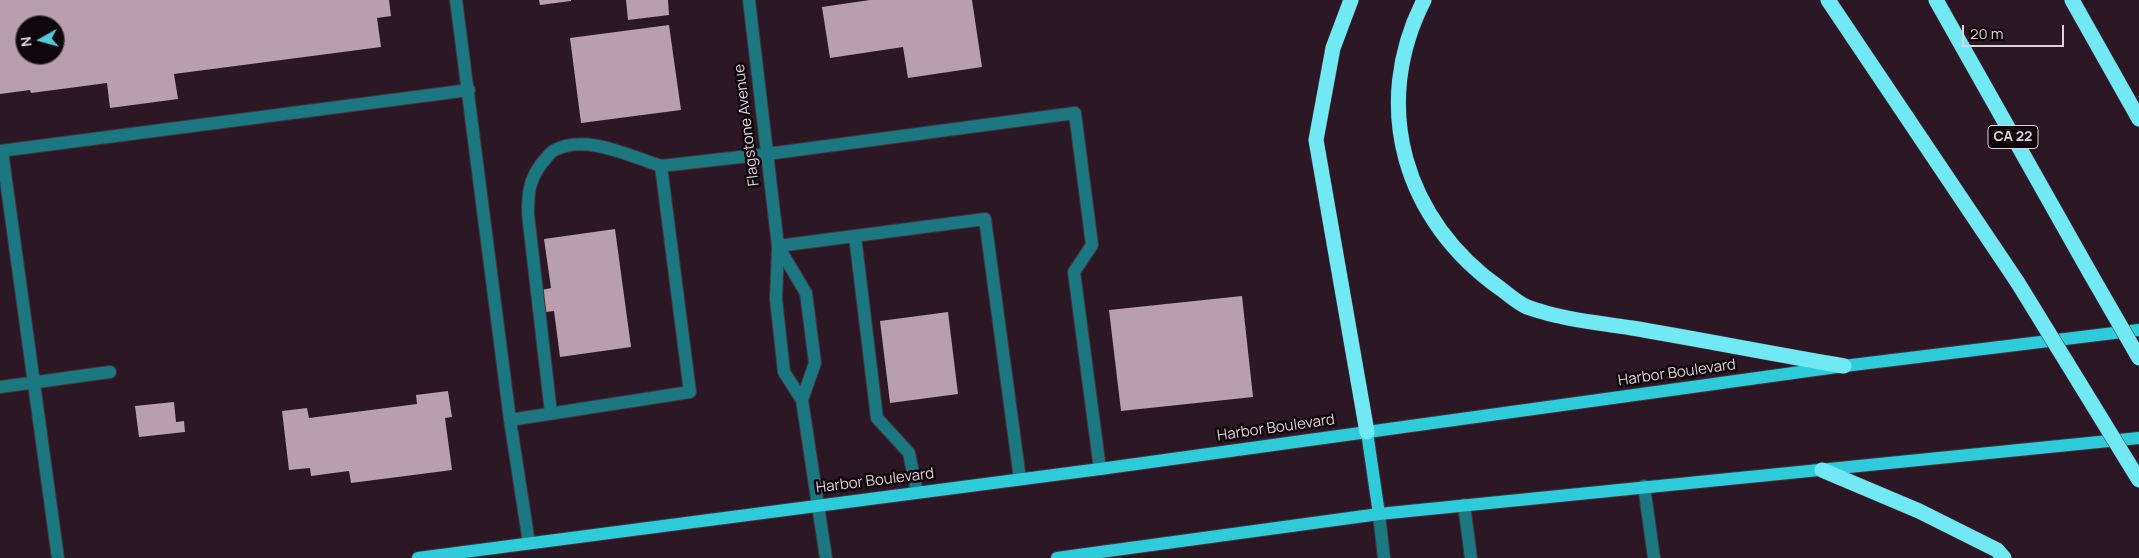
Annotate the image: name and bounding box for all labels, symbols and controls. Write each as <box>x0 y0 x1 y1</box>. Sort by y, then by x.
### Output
north arrow <box>15 15 65 65</box>
scale bar <box>1964 15 2066 47</box>
text: 20 m <box>1970 23 2003 44</box>
text: N <box>16 36 36 48</box>
street label: Flagstone Avenue <box>731 63 763 187</box>
road number: CA 22 <box>1988 125 2038 148</box>
street label: Harbor Boulevard <box>1617 356 1737 390</box>
street label: Harbor Boulevard <box>1216 411 1336 445</box>
street label: Harbor Boulevard <box>815 465 935 497</box>

